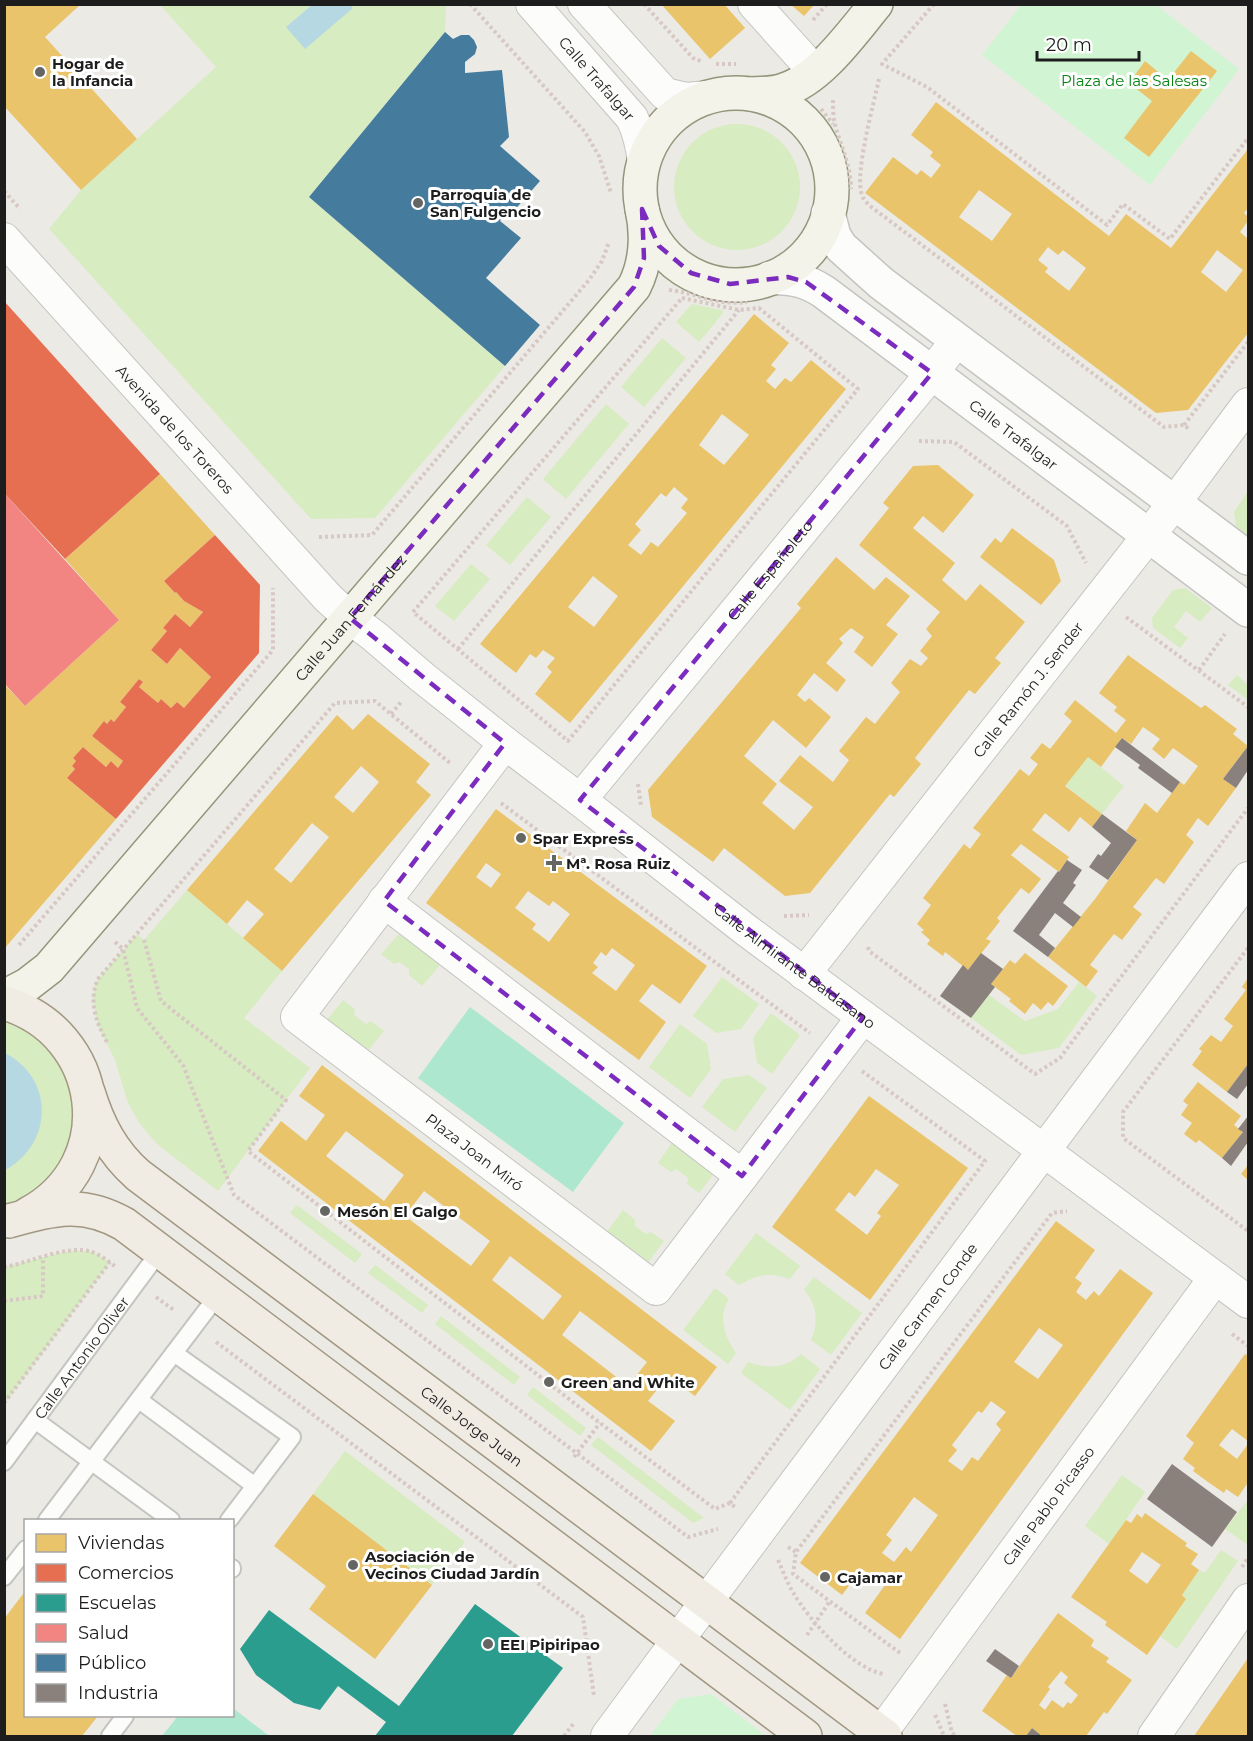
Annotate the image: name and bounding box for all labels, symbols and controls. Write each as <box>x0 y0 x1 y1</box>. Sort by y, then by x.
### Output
scale bar <box>1037 24 1139 62</box>
street label: Calle Trafalgar <box>555 32 639 125</box>
text: 20 m <box>1046 34 1092 56</box>
place label: Hogar de la Infancia <box>52 54 133 90</box>
marker: Hogar de la Infancia <box>33 65 47 79</box>
park label: Plaza de las Salesas <box>1061 71 1207 90</box>
place label: Parroquia de San Fulgencio <box>430 185 541 221</box>
marker: Parroquia de San Fulgencio <box>411 196 425 210</box>
street label: Avenida de los Toreros <box>113 361 239 497</box>
street label: Calle Trafalgar <box>966 395 1062 474</box>
street label: Calle Españoleto <box>723 516 817 624</box>
street label: Calle Juan Fernández <box>290 550 410 685</box>
street label: Calle Ramón J. Sender <box>968 618 1087 761</box>
place label: Spar Express <box>533 829 634 848</box>
marker: Spar Express <box>514 831 528 845</box>
place label: Mª. Rosa Ruiz <box>566 854 670 873</box>
marker: Mª. Rosa Ruiz <box>547 856 561 870</box>
street label: Calle Almirante Baldasano <box>710 899 880 1032</box>
street label: Plaza Joan Miró <box>422 1109 527 1195</box>
place label: Mesón El Galgo <box>337 1202 458 1221</box>
marker: Mesón El Galgo <box>318 1204 332 1218</box>
street label: Calle Carmen Conde <box>874 1239 981 1374</box>
street label: Calle Antonio Oliver <box>30 1292 133 1423</box>
place label: Green and White <box>561 1373 695 1392</box>
marker: Green and White <box>542 1375 556 1389</box>
street label: Calle Jorge Juan <box>417 1381 527 1470</box>
street label: Calle Pablo Picasso <box>998 1442 1098 1569</box>
legend <box>24 1519 234 1717</box>
text: Viviendas <box>78 1532 165 1554</box>
place label: Asociación de Vecinos Ciudad Jardín <box>364 1547 540 1583</box>
marker: Asociación de Vecinos Ciudad Jardín <box>346 1558 360 1572</box>
text: Comercios <box>78 1562 174 1584</box>
place label: Cajamar <box>837 1568 903 1587</box>
marker: Cajamar <box>818 1570 832 1584</box>
text: Escuelas <box>78 1592 156 1614</box>
text: Salud <box>78 1622 129 1644</box>
place label: EEI Pipiripao <box>500 1635 600 1654</box>
marker: EEI Pipiripao <box>481 1637 495 1651</box>
text: Público <box>78 1652 146 1674</box>
text: Industria <box>78 1682 159 1704</box>

